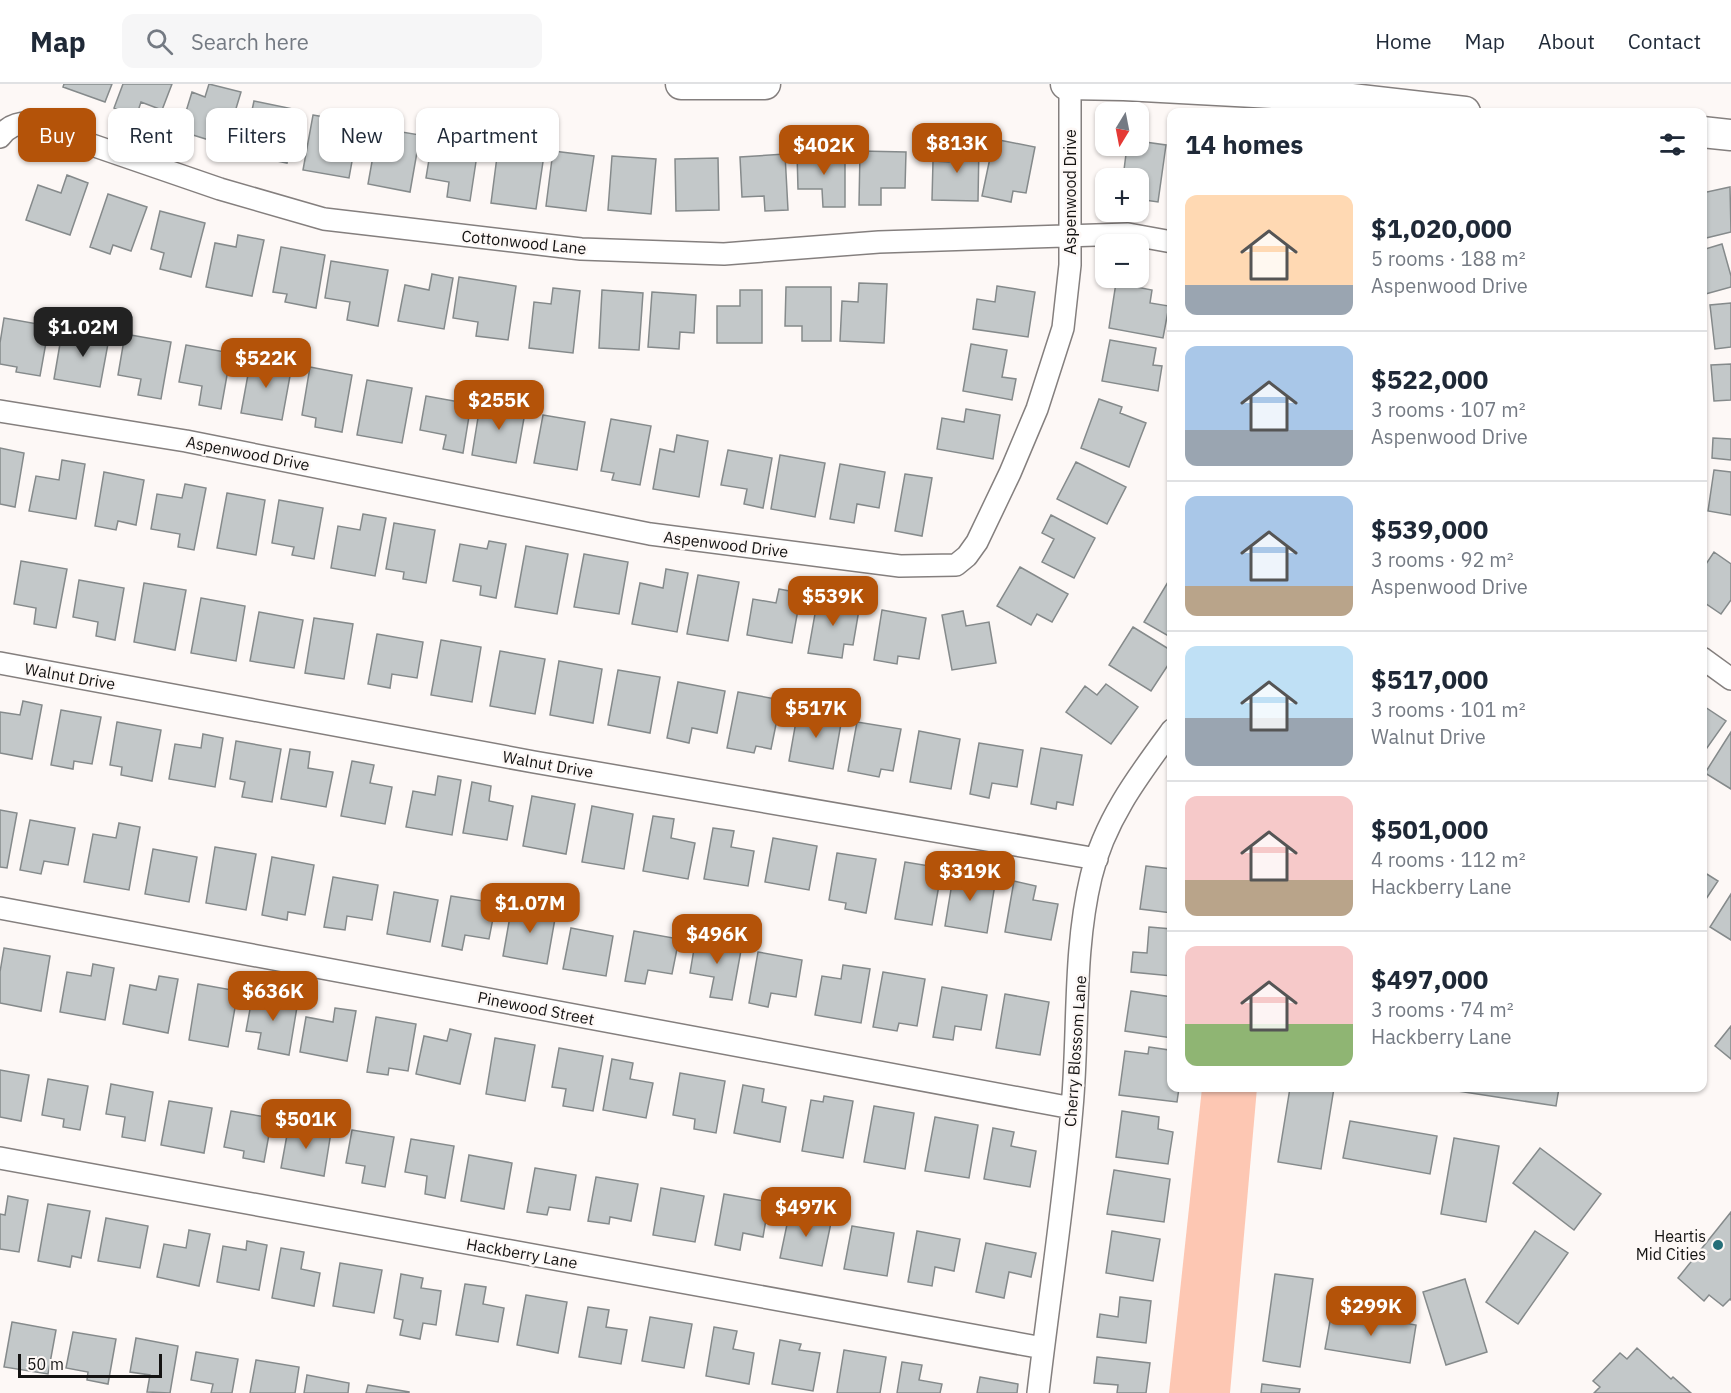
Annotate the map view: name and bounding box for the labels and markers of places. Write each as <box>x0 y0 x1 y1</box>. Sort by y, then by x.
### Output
pin: $813K <box>915 123 999 174</box>
pin: $402K <box>782 125 866 176</box>
pin: $1.02M <box>34 307 132 358</box>
pin: $522K <box>224 338 308 389</box>
pin: $255K <box>457 380 541 431</box>
pin: $539K <box>791 576 875 627</box>
pin: $517K <box>774 688 858 739</box>
pin: $319K <box>928 851 1012 902</box>
pin: $1.07M <box>481 883 579 934</box>
pin: $496K <box>675 914 759 965</box>
pin: $636K <box>231 971 315 1022</box>
pin: $501K <box>264 1099 348 1150</box>
pin: $497K <box>764 1187 848 1238</box>
place label: Heartis Mid Cities <box>1636 1226 1706 1264</box>
marker: Heartis Mid Cities <box>1711 1238 1725 1252</box>
pin: $299K <box>1329 1286 1413 1337</box>

